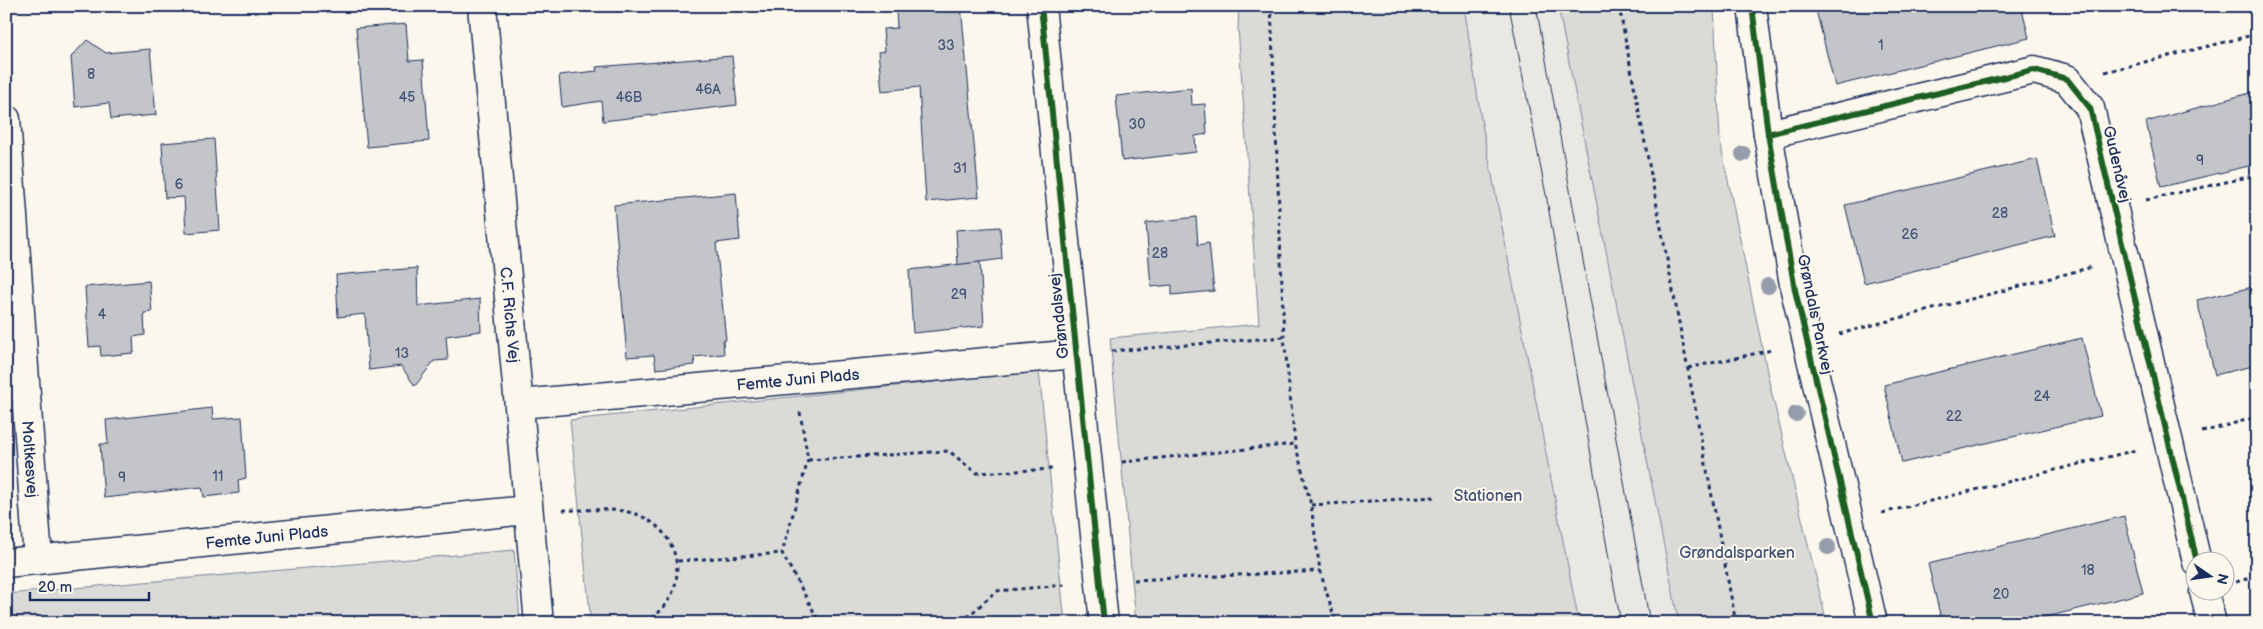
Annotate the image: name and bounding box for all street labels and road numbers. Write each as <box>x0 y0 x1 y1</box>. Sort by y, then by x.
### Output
street label: Gudenåvej <box>2098 124 2135 205</box>
street label: Grøndals Parkvej <box>1793 252 1837 376</box>
street label: C.F. Richs Vej <box>495 266 523 364</box>
street label: Grøndalsvej <box>1046 272 1073 360</box>
street label: Femte Juni Plads <box>736 366 860 395</box>
street label: Moltkesvej <box>17 420 41 498</box>
street label: Femte Juni Plads <box>205 522 329 554</box>

